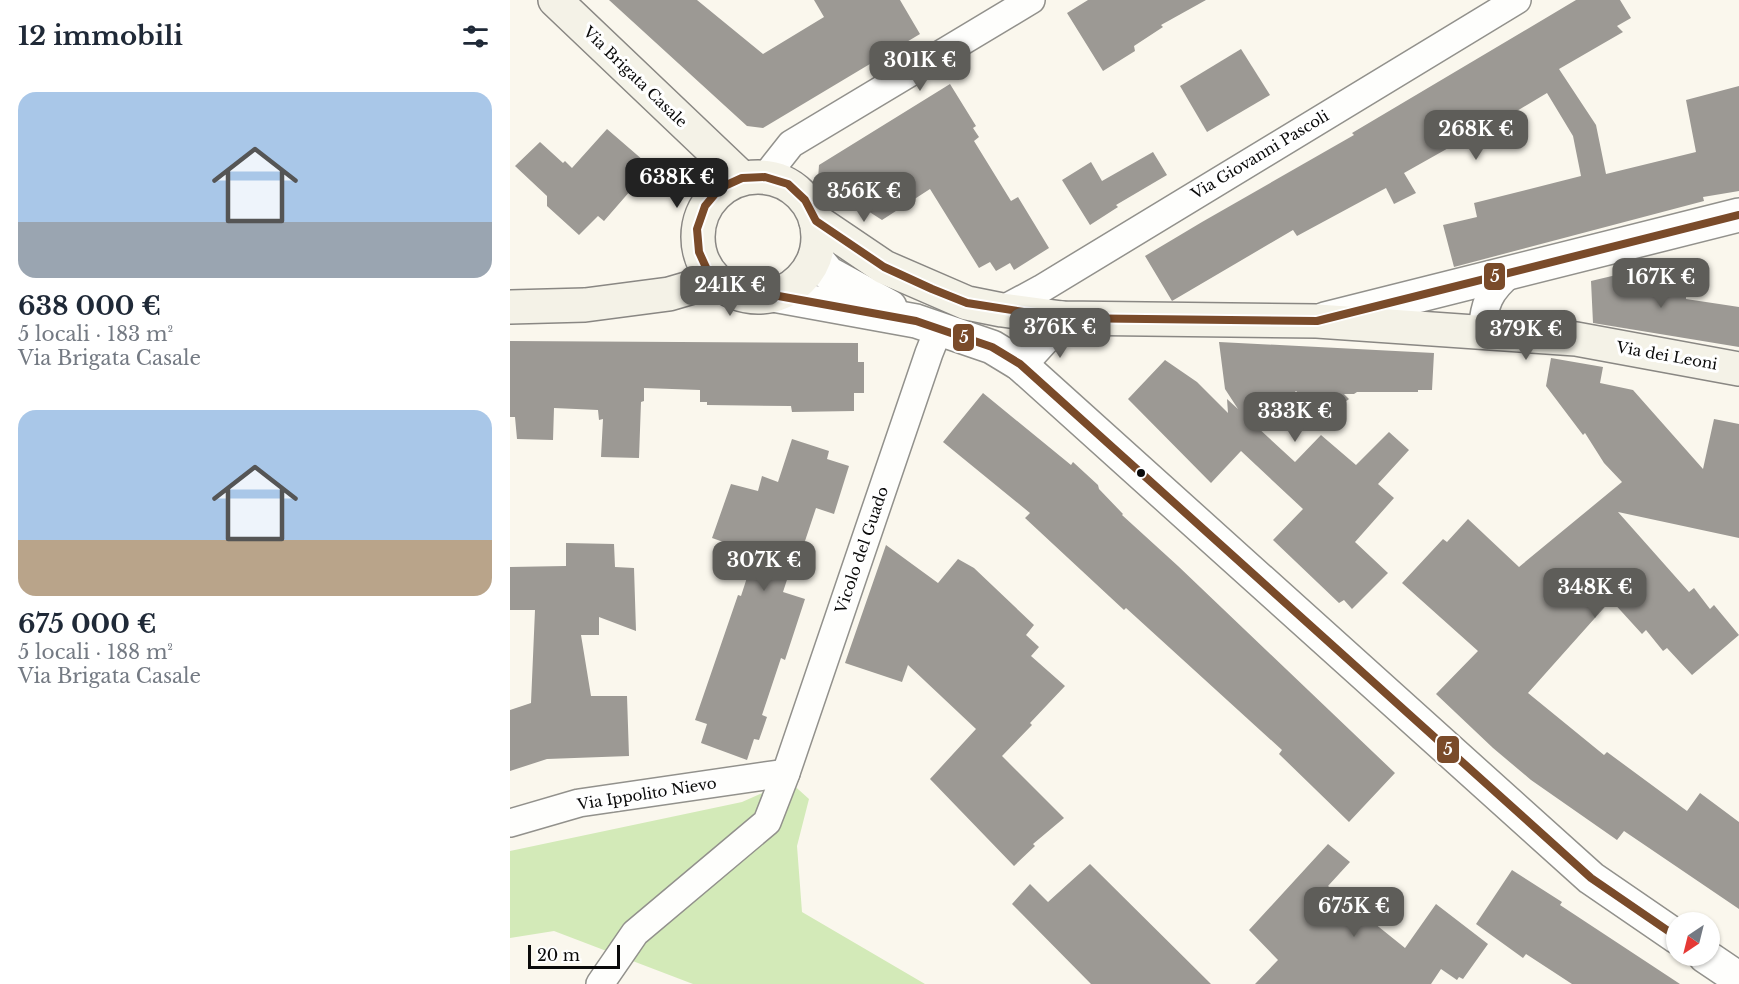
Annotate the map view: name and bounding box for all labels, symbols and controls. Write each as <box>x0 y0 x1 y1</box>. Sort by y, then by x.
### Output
text: 12 immobili <box>18 20 183 52</box>
icon: filters <box>459 20 492 53</box>
street label: Via Brigata Casale <box>579 21 691 131</box>
pin: 301K € <box>871 41 969 92</box>
text: 301K € <box>883 48 957 72</box>
street label: Via Giovanni Pascoli <box>1187 106 1332 204</box>
pin: 268K € <box>1427 110 1525 161</box>
text: 268K € <box>1438 117 1514 141</box>
icon: home <box>201 131 309 239</box>
pin: 638K € <box>628 158 726 209</box>
text: 638K € <box>639 165 715 189</box>
pin: 356K € <box>815 172 913 223</box>
text: 356K € <box>827 179 901 203</box>
pin: 167K € <box>1612 258 1710 309</box>
line badge: 5 <box>1483 262 1506 291</box>
text: 167K € <box>1626 265 1696 289</box>
pin: 241K € <box>681 266 779 317</box>
text: 5 <box>1490 266 1500 286</box>
text: 241K € <box>694 273 766 297</box>
text: 638 000 € <box>18 290 161 322</box>
pin: 376K € <box>1011 308 1109 359</box>
pin: 379K € <box>1477 310 1575 361</box>
text: 376K € <box>1023 315 1097 339</box>
text: 379K € <box>1489 317 1563 341</box>
text: 5 locali · 183 m² <box>18 322 173 346</box>
line badge: 5 <box>952 323 975 352</box>
text: 5 <box>959 327 969 347</box>
street label: Via dei Leoni <box>1614 337 1719 374</box>
text: Via Brigata Casale <box>18 346 201 370</box>
pin: 333K € <box>1246 392 1344 443</box>
text: 333K € <box>1258 399 1332 423</box>
icon: home <box>201 449 309 557</box>
unlabelled marker <box>1135 467 1147 479</box>
street label: Vicolo del Guado <box>831 484 892 617</box>
pin: 307K € <box>715 541 813 592</box>
text: 307K € <box>727 548 801 572</box>
pin: 348K € <box>1546 568 1644 619</box>
text: 348K € <box>1557 575 1633 599</box>
text: 675 000 € <box>18 608 157 640</box>
text: 5 locali · 188 m² <box>18 640 173 664</box>
text: Via Brigata Casale <box>18 664 201 688</box>
line badge: 5 <box>1436 735 1460 764</box>
text: 5 <box>1443 739 1453 759</box>
street label: Via Ippolito Nievo <box>575 773 718 814</box>
pin: 675K € <box>1305 887 1403 938</box>
text: 675K € <box>1318 894 1390 918</box>
north arrow <box>1666 912 1720 966</box>
map controls <box>1666 912 1720 966</box>
scale bar <box>528 942 620 970</box>
text: 20 m <box>537 945 580 965</box>

